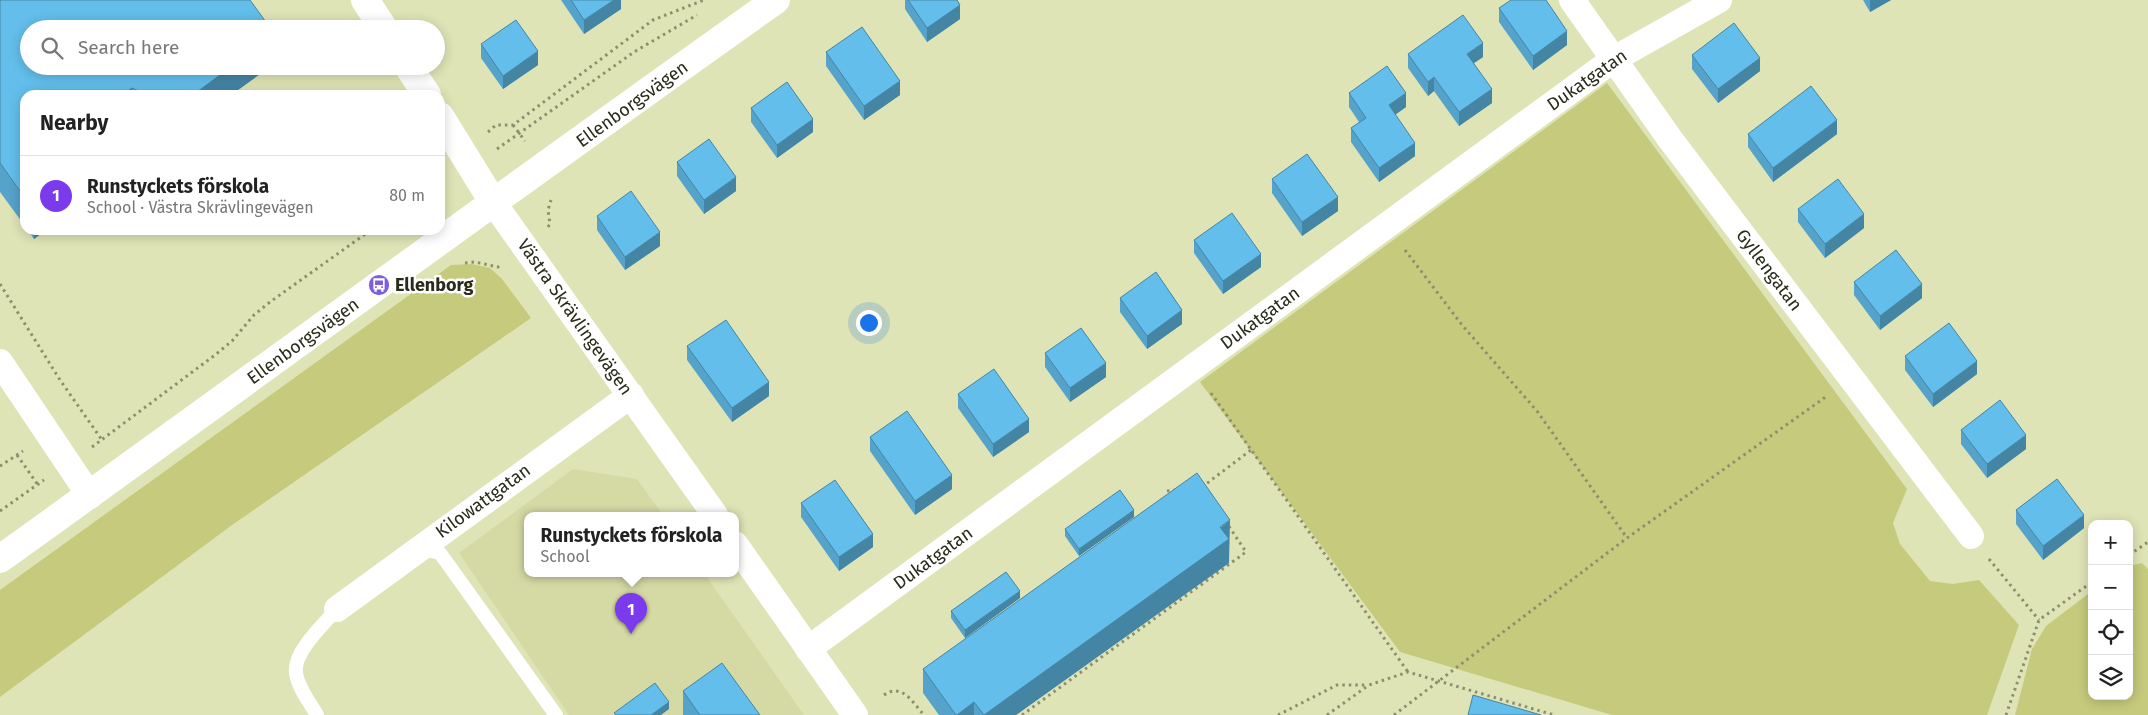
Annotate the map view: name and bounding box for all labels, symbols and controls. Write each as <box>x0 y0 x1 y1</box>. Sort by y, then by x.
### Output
search box <box>20 20 445 75</box>
icon: search <box>38 34 66 62</box>
text: Search here <box>78 36 179 59</box>
street label: Dukatgatan <box>1543 44 1631 116</box>
street label: Ellenborgsvägen <box>572 56 692 152</box>
text: Nearby <box>40 110 108 136</box>
text: Runstyckets förskola <box>87 175 269 198</box>
text: 1 <box>52 186 60 205</box>
text: 80 m <box>389 186 425 205</box>
text: School · Västra Skrävlingevägen <box>87 198 314 217</box>
street label: Gyllengatan <box>1731 225 1807 315</box>
street label: Västra Skrävlingevägen <box>513 235 637 399</box>
bus stop icon: Ellenborg <box>367 273 391 297</box>
place label: Ellenborg <box>395 274 473 296</box>
street label: Dukatgatan <box>1216 282 1304 354</box>
street label: Ellenborgsvägen <box>243 293 363 389</box>
your location <box>856 310 882 336</box>
street label: Kilowattgatan <box>431 459 535 543</box>
popup <box>524 512 739 577</box>
map controls <box>2088 520 2133 700</box>
button: + <box>2088 520 2133 565</box>
street label: Dukatgatan <box>889 522 977 594</box>
text: Runstyckets förskola <box>540 524 723 547</box>
text: School <box>540 547 590 566</box>
button: − <box>2088 565 2133 610</box>
pin: 1 <box>615 593 647 634</box>
button: locate <box>2088 610 2133 655</box>
button: layers <box>2088 655 2133 700</box>

